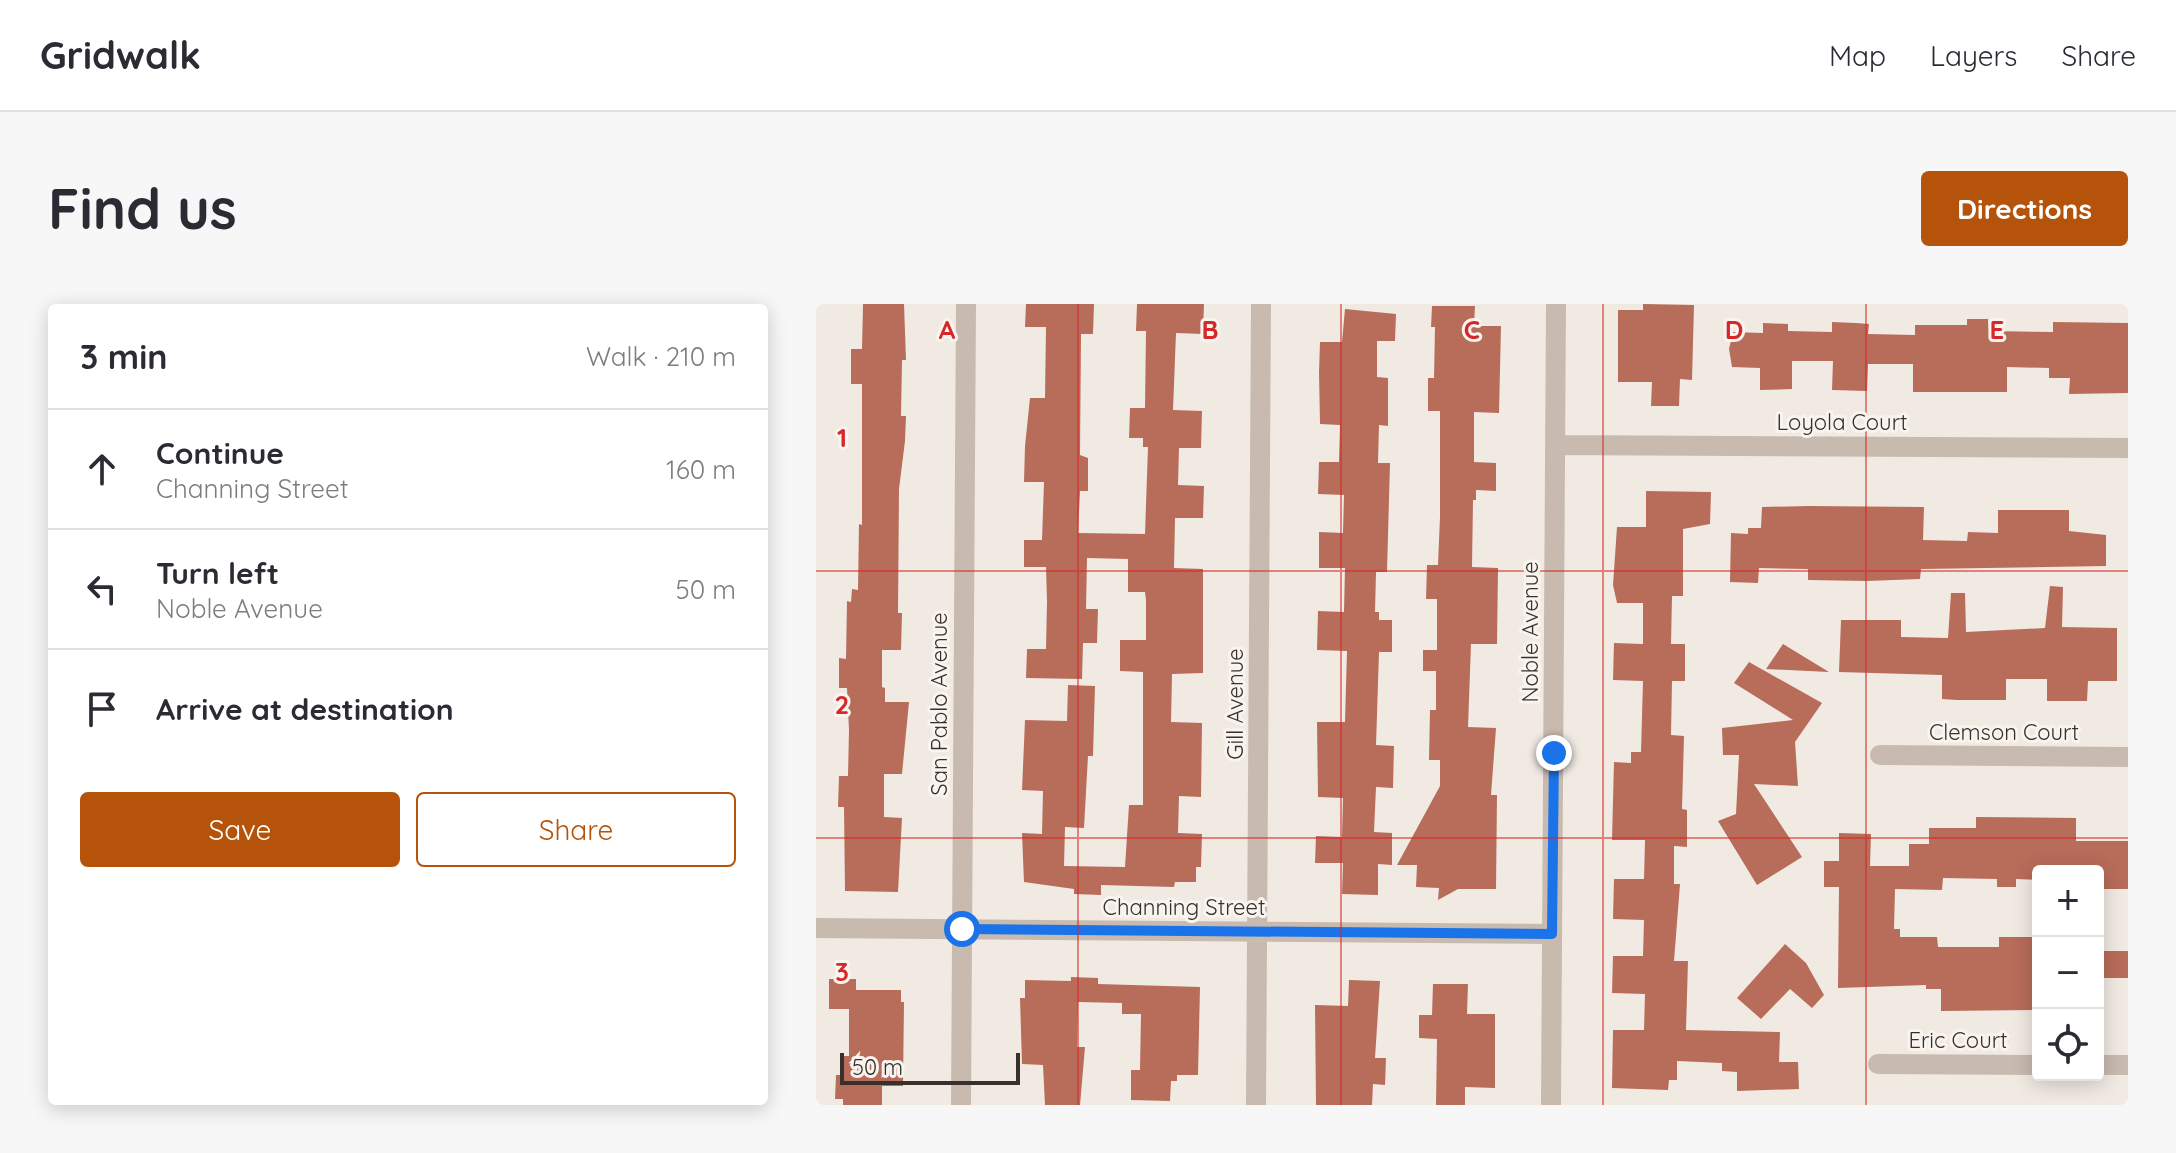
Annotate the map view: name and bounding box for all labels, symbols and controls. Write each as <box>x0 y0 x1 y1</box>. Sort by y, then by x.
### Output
text: Gridwalk <box>40 31 201 79</box>
text: Map <box>1829 38 1886 73</box>
text: Layers <box>1930 38 2017 73</box>
text: Share <box>2061 38 2136 73</box>
button: Directions <box>1921 171 2128 246</box>
text: Find us <box>48 173 237 243</box>
text: A <box>939 313 956 346</box>
text: B <box>1201 313 1219 346</box>
text: C <box>1464 313 1480 346</box>
text: D <box>1725 313 1743 346</box>
text: E <box>1990 313 2004 346</box>
text: 3 min <box>80 335 167 378</box>
text: Walk · 210 m <box>586 340 736 373</box>
street label: Loyola Court <box>1776 408 1908 436</box>
text: 1 <box>837 421 847 454</box>
text: Continue <box>156 434 284 472</box>
icon: ahead <box>80 447 124 491</box>
text: 160 m <box>666 453 736 486</box>
text: Channing Street <box>156 472 349 505</box>
text: Turn left <box>156 554 279 592</box>
street label: Noble Avenue <box>1516 561 1544 703</box>
icon: left <box>80 567 124 611</box>
text: 50 m <box>676 573 736 606</box>
text: Noble Avenue <box>156 592 323 625</box>
street label: San Pablo Avenue <box>925 612 953 796</box>
street label: Gill Avenue <box>1221 648 1249 760</box>
icon: arrive <box>80 687 124 731</box>
text: 2 <box>835 688 849 721</box>
text: Arrive at destination <box>156 690 454 728</box>
street label: Clemson Court <box>1929 718 2079 746</box>
route end <box>1536 735 1572 771</box>
button: Save <box>80 792 400 867</box>
button: Share <box>416 792 736 867</box>
map controls <box>2032 865 2104 1081</box>
button: + <box>2032 865 2104 937</box>
street label: Channing Street <box>1103 893 1265 921</box>
route start <box>944 911 980 947</box>
button: − <box>2032 937 2104 1009</box>
text: 3 <box>835 955 849 988</box>
button: locate <box>2032 1009 2104 1081</box>
street label: Eric Court <box>1908 1026 2008 1054</box>
scale bar <box>840 1049 1020 1085</box>
text: 50 m <box>852 1053 903 1081</box>

